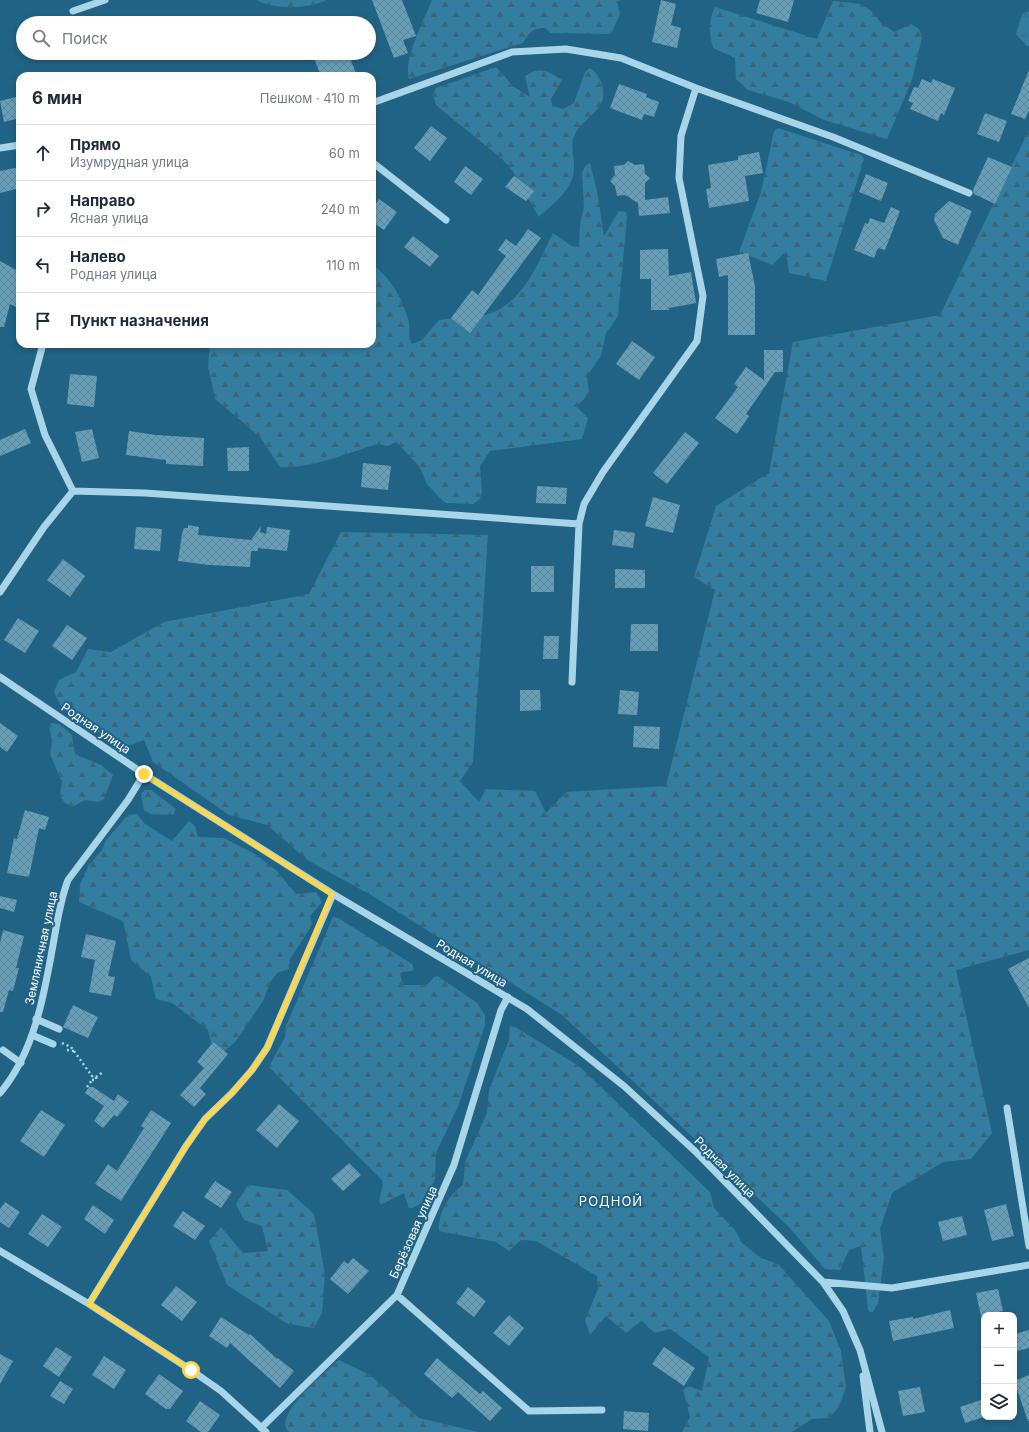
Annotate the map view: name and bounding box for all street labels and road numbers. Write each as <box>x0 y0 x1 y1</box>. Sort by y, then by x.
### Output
street label: Родная улица <box>59 699 133 757</box>
street label: Земляничная улица <box>22 890 60 1006</box>
street label: Родная улица <box>434 936 510 990</box>
street label: Родная улица <box>691 1133 759 1201</box>
street label: Берёзовая улица <box>386 1183 440 1281</box>

